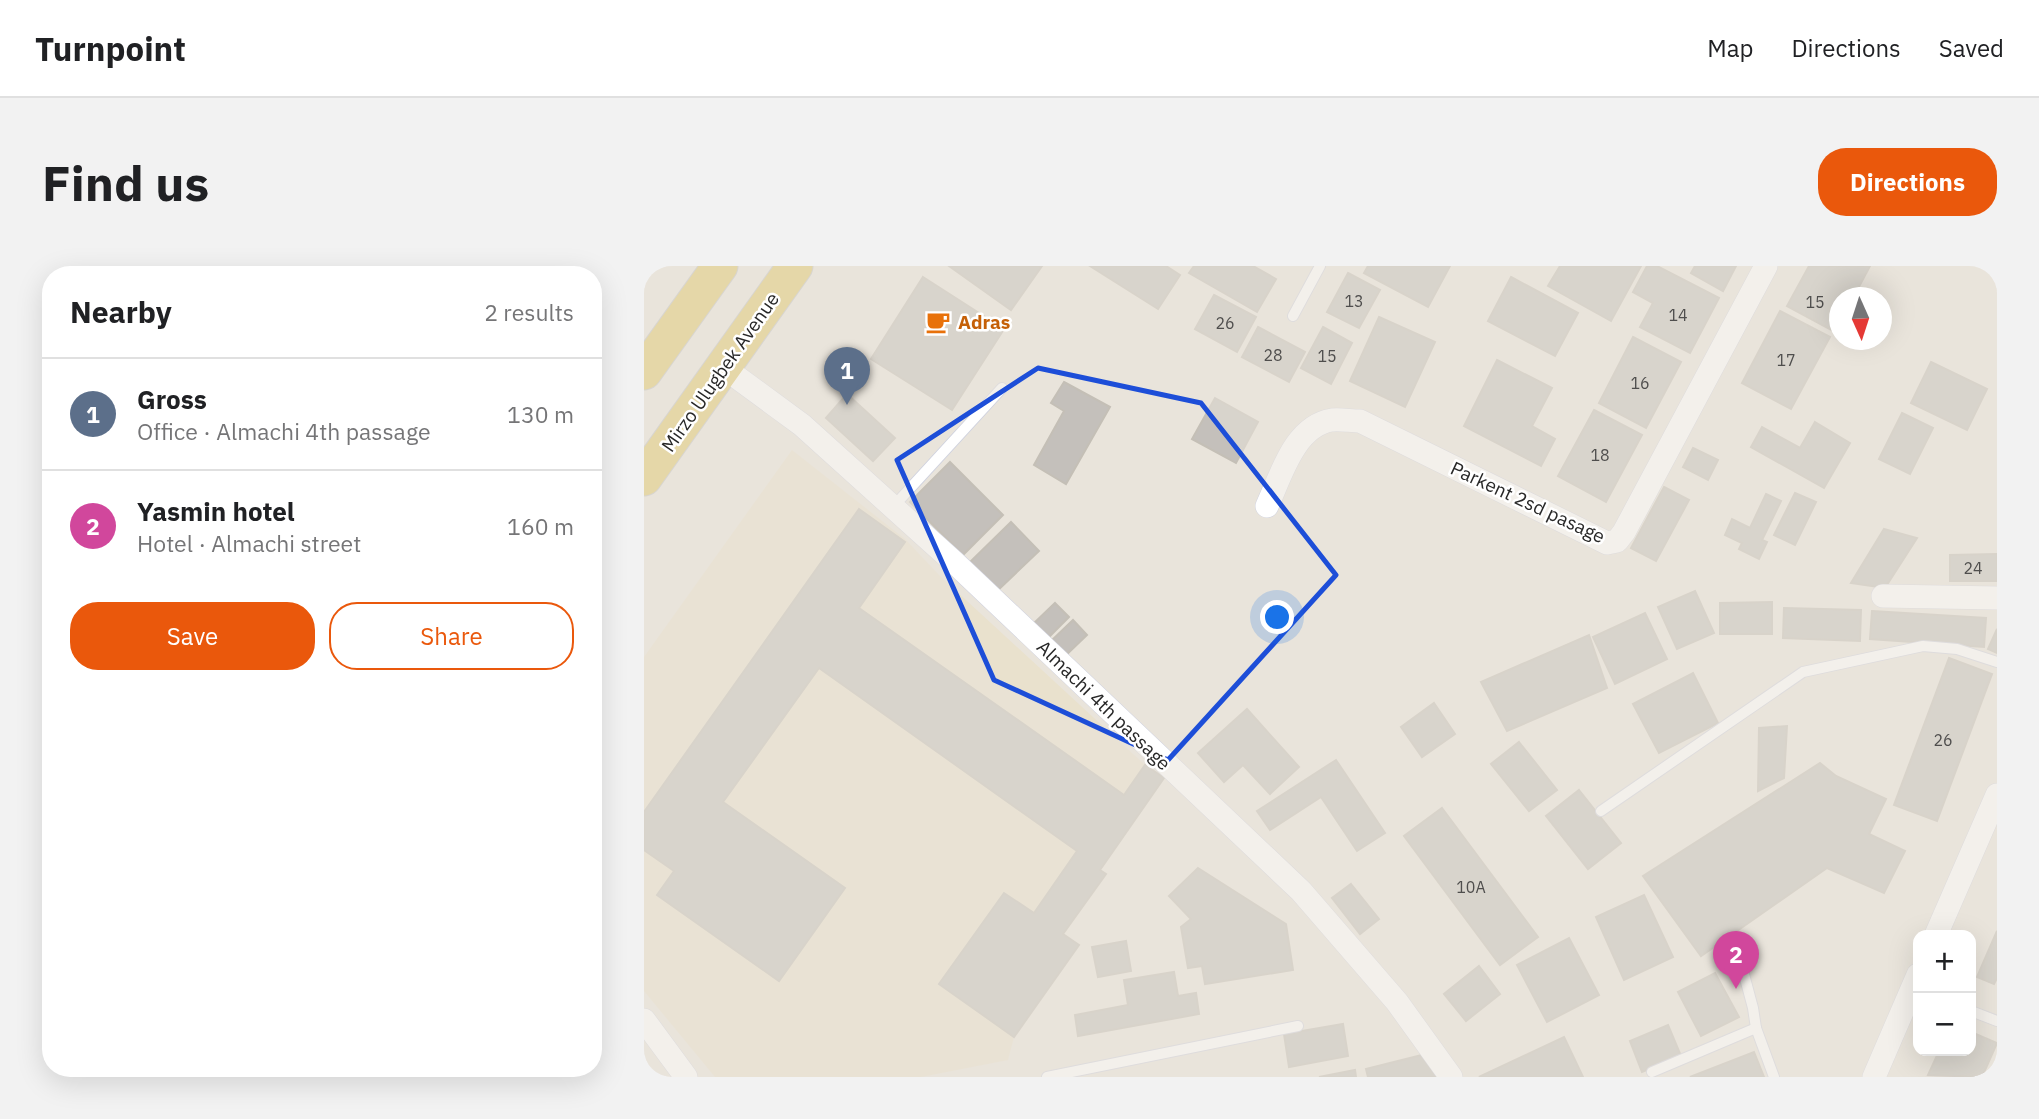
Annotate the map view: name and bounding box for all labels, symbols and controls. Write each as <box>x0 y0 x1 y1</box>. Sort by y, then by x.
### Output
text: Turnpoint <box>35 27 186 70</box>
text: Map <box>1707 32 1753 64</box>
text: Directions <box>1791 32 1901 64</box>
text: Saved <box>1939 32 2004 64</box>
button: Directions <box>1818 148 1997 216</box>
text: Find us <box>42 151 209 214</box>
north arrow <box>1829 287 1892 350</box>
street label: Mirzo Ulugbek Avenue <box>656 288 784 456</box>
house number: 13 <box>1344 291 1364 311</box>
text: Nearby <box>70 292 172 331</box>
house number: 15 <box>1805 292 1825 312</box>
text: 2 results <box>484 297 574 327</box>
house number: 14 <box>1668 305 1688 325</box>
cafe icon: Adras <box>924 308 952 336</box>
place label: Adras <box>958 310 1010 334</box>
house number: 26 <box>1215 313 1235 333</box>
house number: 28 <box>1263 345 1283 365</box>
house number: 15 <box>1317 346 1337 366</box>
pin: 1 <box>824 347 870 405</box>
house number: 17 <box>1776 350 1796 370</box>
house number: 16 <box>1630 373 1650 393</box>
text: Gross <box>137 382 207 416</box>
text: 1 <box>86 399 100 429</box>
text: 130 m <box>507 399 574 429</box>
text: Office · Almachi 4th passage <box>137 416 431 446</box>
house number: 18 <box>1590 445 1610 465</box>
street label: Parkent 2sd pasage <box>1447 456 1609 548</box>
text: Yasmin hotel <box>137 494 295 528</box>
text: 2 <box>86 511 100 541</box>
text: 160 m <box>507 511 574 541</box>
text: Hotel · Almachi street <box>137 528 361 558</box>
house number: 24 <box>1963 558 1983 578</box>
your location <box>1260 600 1294 634</box>
button: Save <box>70 602 315 670</box>
button: Share <box>329 602 574 670</box>
street label: Almachi 4th passage <box>1032 635 1176 775</box>
house number: 26 <box>1933 730 1953 750</box>
house number: 10А <box>1456 877 1486 897</box>
map controls <box>1913 930 1976 1056</box>
button: + <box>1913 930 1976 993</box>
pin: 2 <box>1713 931 1759 989</box>
button: − <box>1913 993 1976 1056</box>

